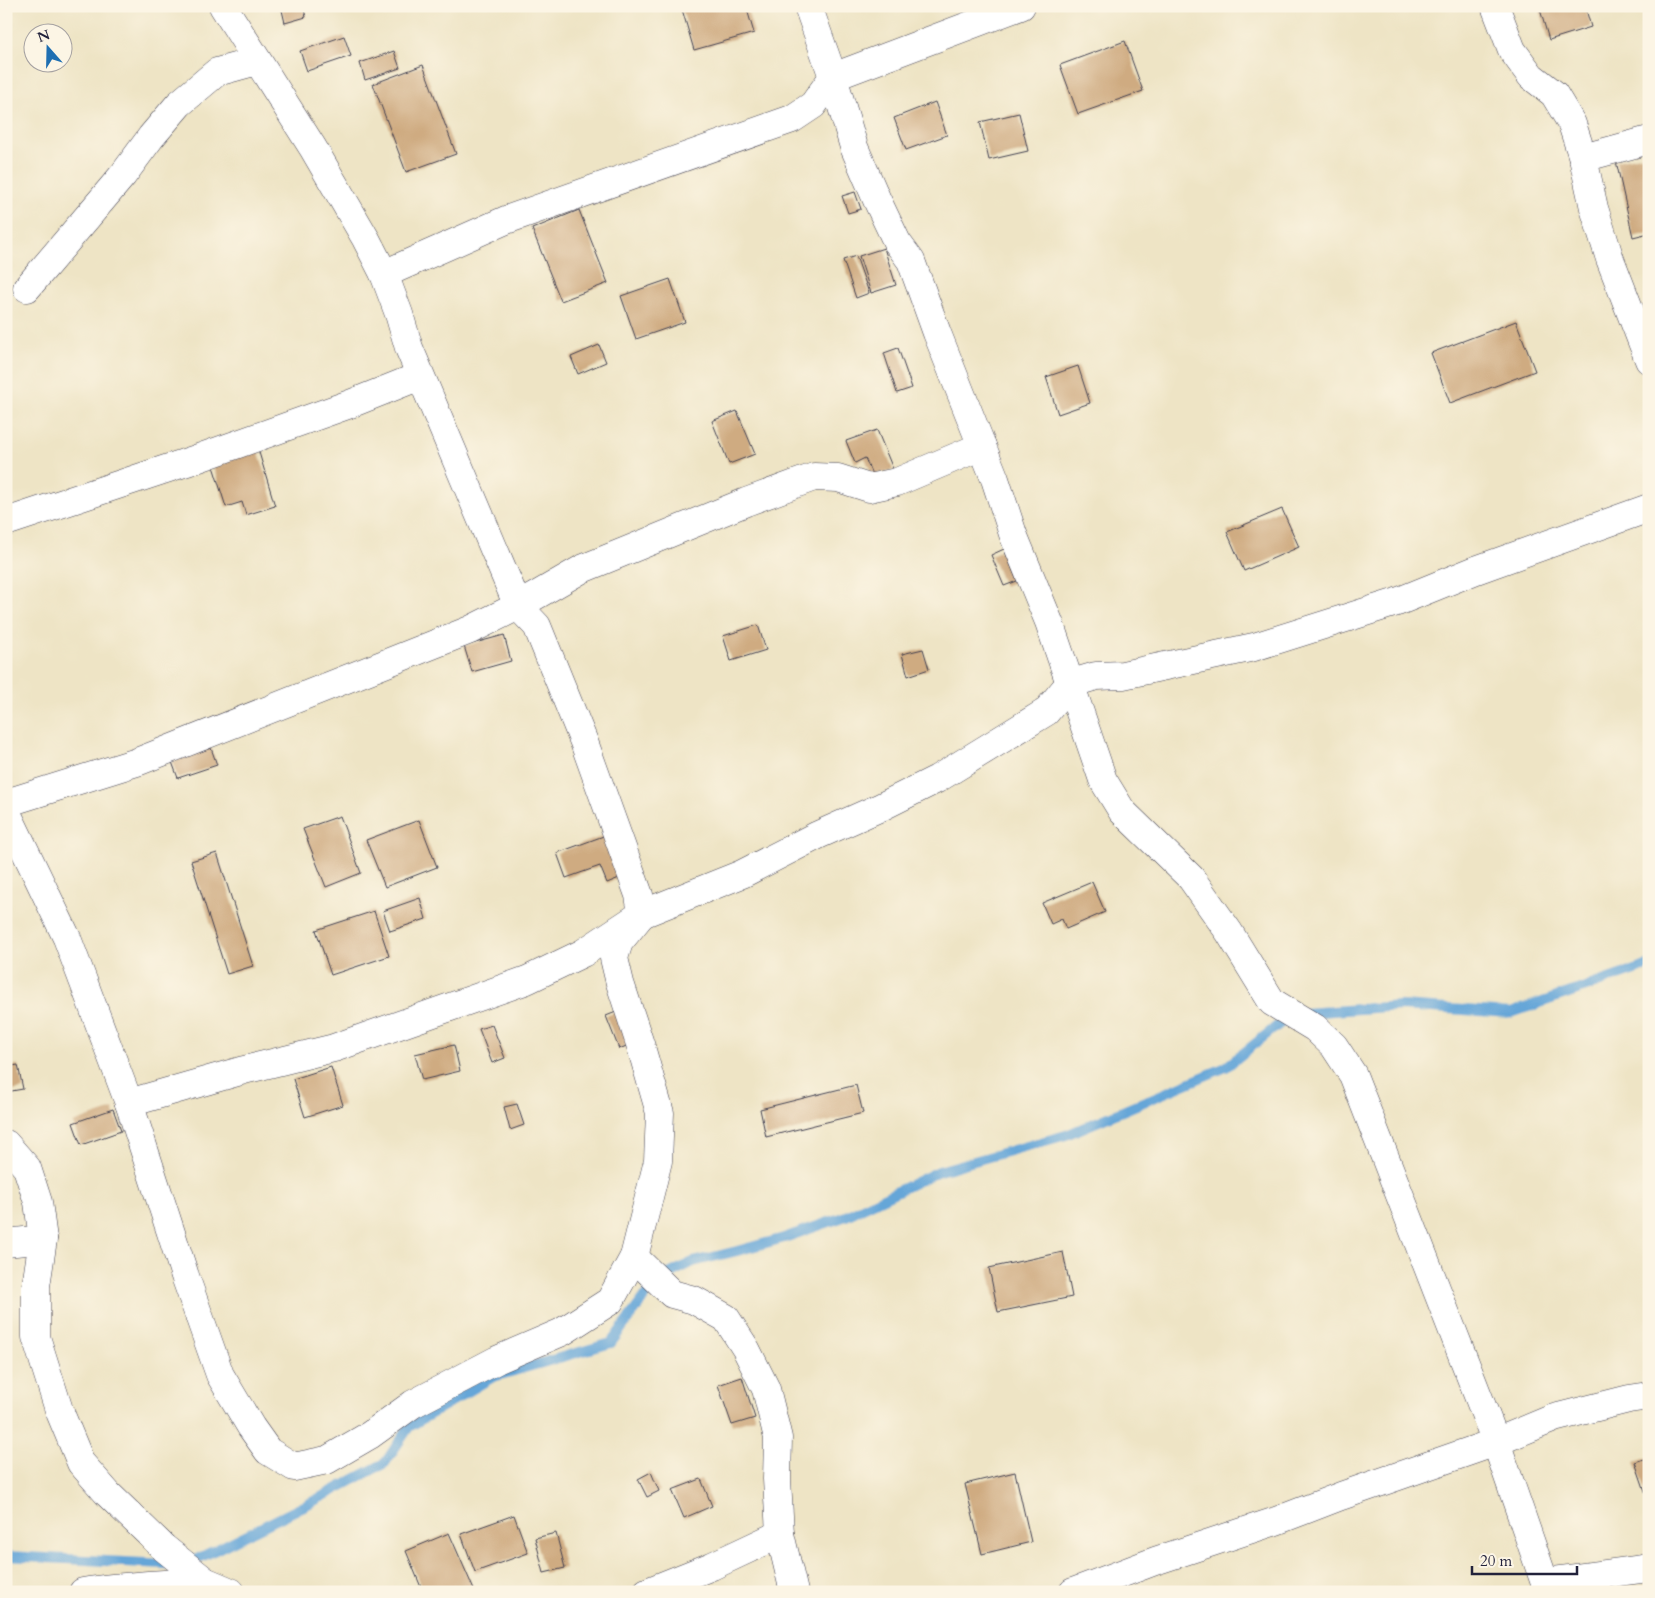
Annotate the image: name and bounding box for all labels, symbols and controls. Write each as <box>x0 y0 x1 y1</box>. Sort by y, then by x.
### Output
north arrow <box>22 22 72 72</box>
text: N <box>35 25 53 47</box>
scale bar <box>1472 1543 1578 1575</box>
text: 20 m <box>1480 1551 1512 1571</box>

